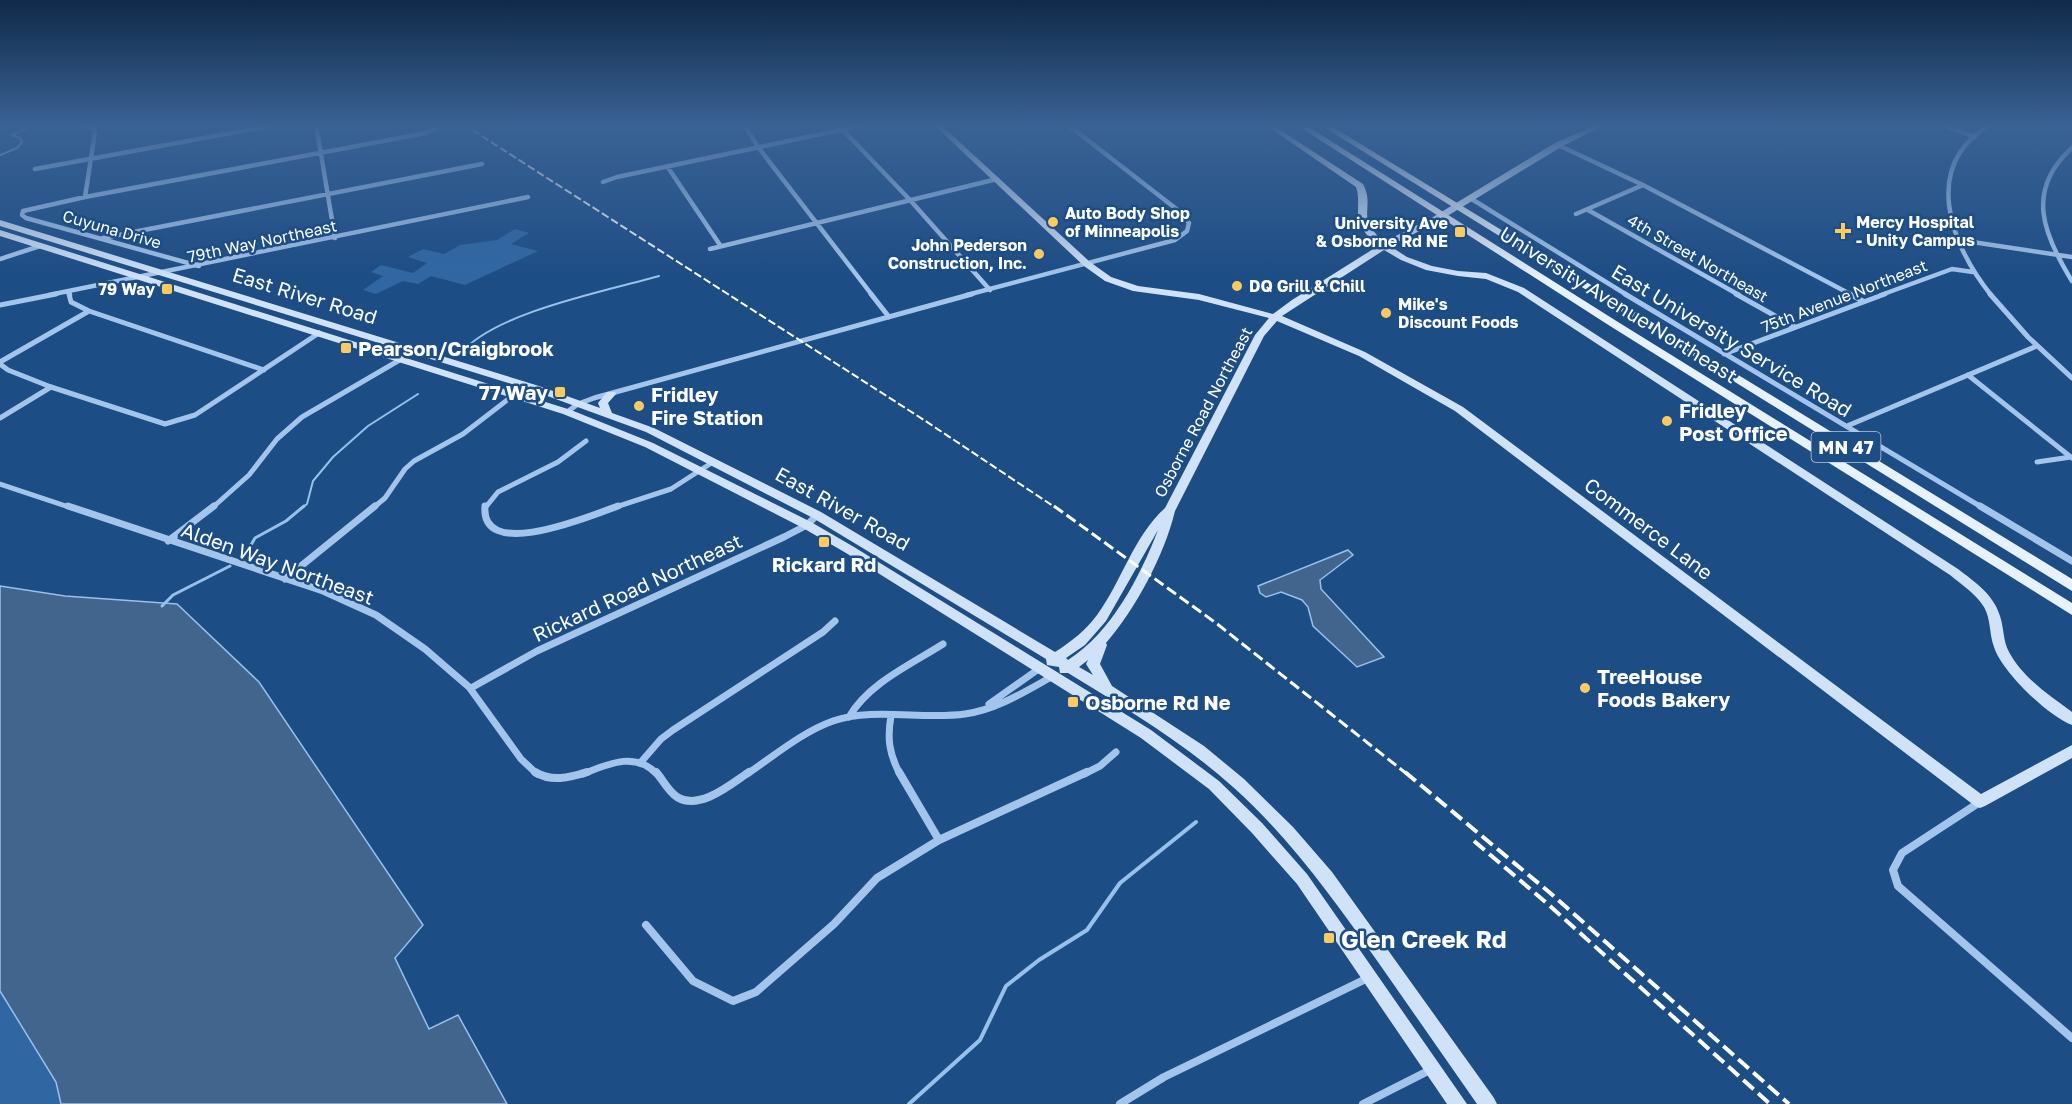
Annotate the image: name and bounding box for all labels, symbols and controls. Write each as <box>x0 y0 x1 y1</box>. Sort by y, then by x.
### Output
place label: Auto Body Shop of Minneapolis <box>1065 203 1190 241</box>
street label: Cuyuna Drive <box>60 205 164 253</box>
street label: 4th Street Northeast <box>1624 210 1772 306</box>
place label: Mercy Hospital - Unity Campus <box>1856 212 1975 250</box>
place label: University Ave & Osborne Rd NE <box>1316 213 1448 251</box>
street label: 79th Way Northeast <box>185 215 339 267</box>
marker: Auto Body Shop of Minneapolis <box>1046 215 1060 229</box>
street label: University Avenue Northeast <box>1496 221 1742 387</box>
marker: Mercy Hospital - Unity Campus <box>1834 222 1852 240</box>
marker: University Ave & Osborne Rd NE <box>1453 225 1467 239</box>
place label: John Pederson Construction, Inc. <box>888 235 1027 273</box>
marker: John Pederson Construction, Inc. <box>1032 247 1046 261</box>
street label: 75th Avenue Northeast <box>1758 255 1930 337</box>
street label: East University Service Road <box>1608 259 1856 421</box>
street label: East River Road <box>230 262 380 328</box>
place label: DQ Grill & Chill <box>1249 276 1366 296</box>
place label: 79 Way <box>98 279 155 299</box>
marker: DQ Grill & Chill <box>1230 279 1244 293</box>
marker: 79 Way <box>160 282 174 296</box>
place label: Mike's Discount Foods <box>1398 294 1519 332</box>
marker: Mike's Discount Foods <box>1379 306 1393 320</box>
street label: Osborne Road Northeast <box>1150 323 1256 501</box>
place label: Pearson/Craigbrook <box>358 336 554 360</box>
marker: Pearson/Craigbrook <box>339 341 353 355</box>
place label: 77 Way <box>479 380 548 404</box>
place label: Fridley Fire Station <box>651 382 763 429</box>
marker: 77 Way <box>553 385 567 399</box>
place label: Fridley Post Office <box>1679 398 1788 445</box>
marker: Fridley Fire Station <box>632 399 646 413</box>
marker: Fridley Post Office <box>1660 414 1674 428</box>
road number: MN 47 <box>1812 432 1880 462</box>
street label: East River Road <box>772 461 914 555</box>
street label: Commerce Lane <box>1580 472 1718 584</box>
street label: Alden Way Northeast <box>178 517 378 609</box>
street label: Rickard Road Northeast <box>528 528 746 646</box>
marker: Rickard Rd <box>817 535 831 549</box>
place label: Rickard Rd <box>772 552 876 576</box>
place label: TreeHouse Foods Bakery <box>1597 664 1730 711</box>
marker: TreeHouse Foods Bakery <box>1578 681 1592 695</box>
place label: Osborne Rd Ne <box>1085 690 1231 714</box>
marker: Osborne Rd Ne <box>1066 695 1080 709</box>
place label: Glen Creek Rd <box>1341 924 1507 953</box>
marker: Glen Creek Rd <box>1322 931 1336 945</box>

